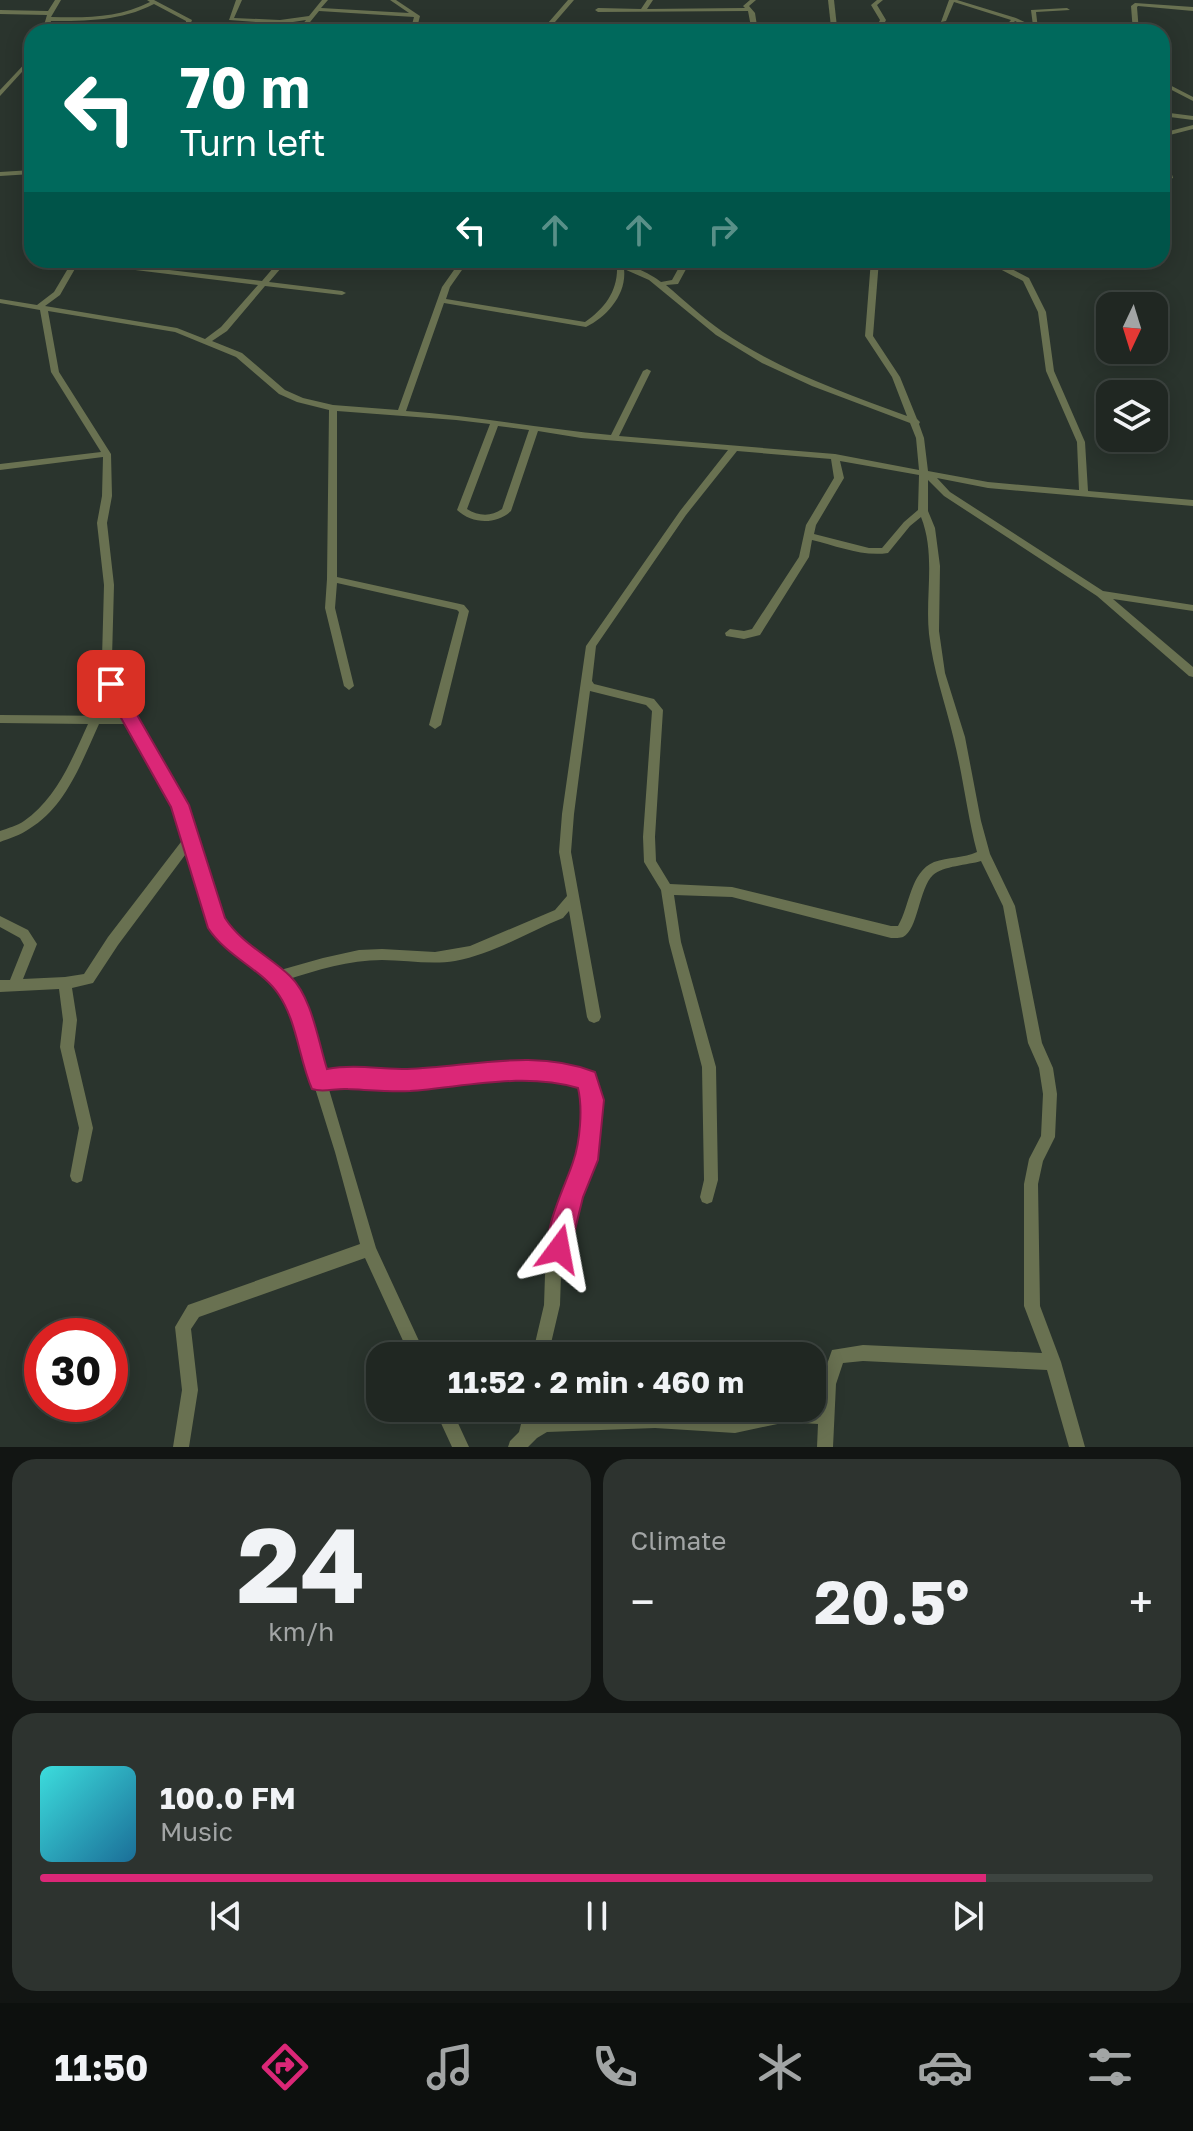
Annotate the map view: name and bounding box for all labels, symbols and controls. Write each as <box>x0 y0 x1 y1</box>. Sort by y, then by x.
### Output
text: 70 m <box>180 53 310 120</box>
icon: left <box>48 56 152 160</box>
text: Turn left <box>180 121 326 164</box>
icon: left <box>449 208 493 252</box>
icon: ahead <box>533 208 577 252</box>
icon: ahead <box>617 208 661 252</box>
icon: right <box>701 208 745 252</box>
north arrow <box>1096 292 1168 364</box>
map controls <box>1096 292 1168 452</box>
button: layers <box>1096 380 1168 452</box>
pin <box>77 650 145 718</box>
icon: arrive <box>89 662 133 706</box>
position arrow <box>517 1207 601 1291</box>
speed limit sign: 30 <box>24 1318 128 1422</box>
text: 11:52 · 2 min · 460 m <box>448 1364 744 1400</box>
text: 24 <box>237 1501 365 1626</box>
text: Climate <box>631 1525 726 1556</box>
text: 20.5° <box>814 1565 969 1637</box>
text: − <box>631 1575 655 1628</box>
text: + <box>1129 1575 1153 1628</box>
text: km/h <box>268 1616 334 1647</box>
text: 100.0 FM <box>160 1780 296 1816</box>
text: Music <box>160 1816 233 1847</box>
icon: previous <box>204 1894 248 1938</box>
icon: pause <box>575 1894 619 1938</box>
icon: next <box>946 1894 990 1938</box>
icon: directions <box>257 2039 313 2095</box>
icon: music <box>422 2039 478 2095</box>
icon: phone <box>587 2039 643 2095</box>
icon: climate <box>752 2039 808 2095</box>
icon: car <box>917 2039 973 2095</box>
icon: filters <box>1082 2039 1138 2095</box>
text: 11:50 <box>55 2046 148 2089</box>

